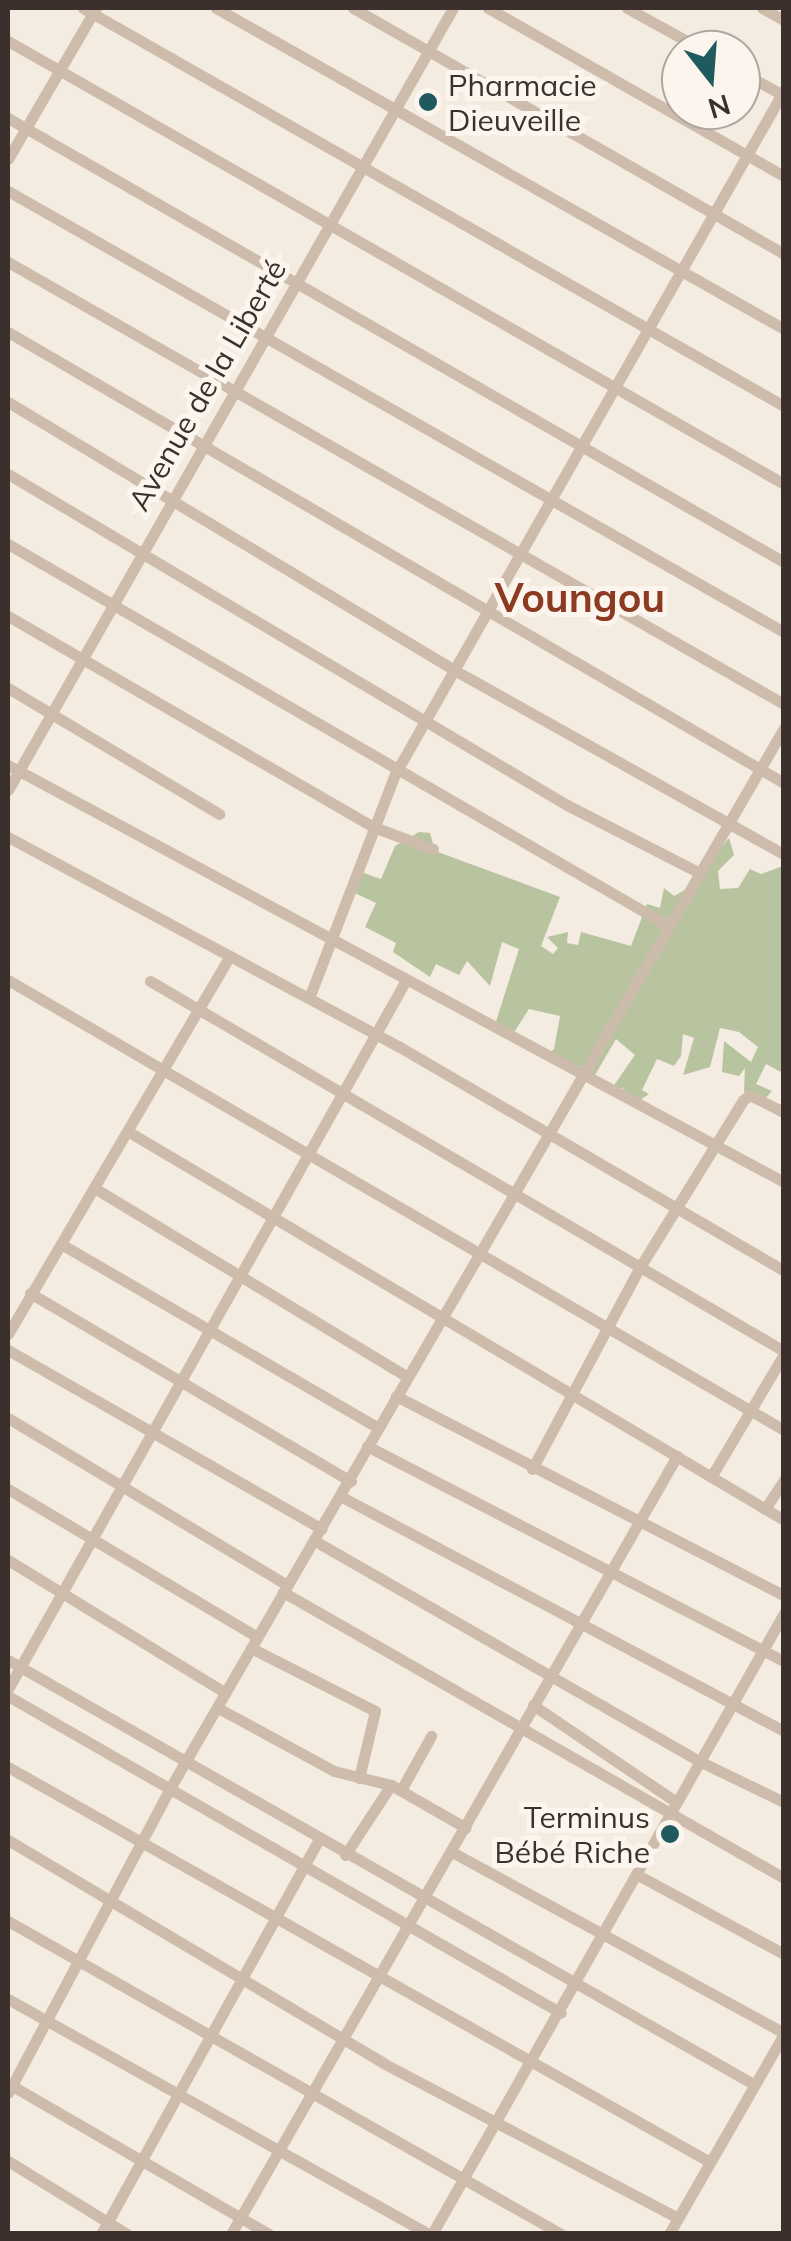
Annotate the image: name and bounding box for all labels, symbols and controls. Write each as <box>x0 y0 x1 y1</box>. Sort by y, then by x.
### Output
north arrow <box>661 30 761 130</box>
place label: Pharmacie Dieuveille <box>448 67 597 138</box>
text: N <box>704 87 735 127</box>
marker: Pharmacie Dieuveille <box>417 91 439 113</box>
street label: Avenue de la Liberté <box>121 253 293 517</box>
district label: Voungou <box>495 573 665 621</box>
place label: Terminus Bébé Riche <box>494 1799 650 1870</box>
marker: Terminus Bébé Riche <box>659 1823 681 1845</box>

